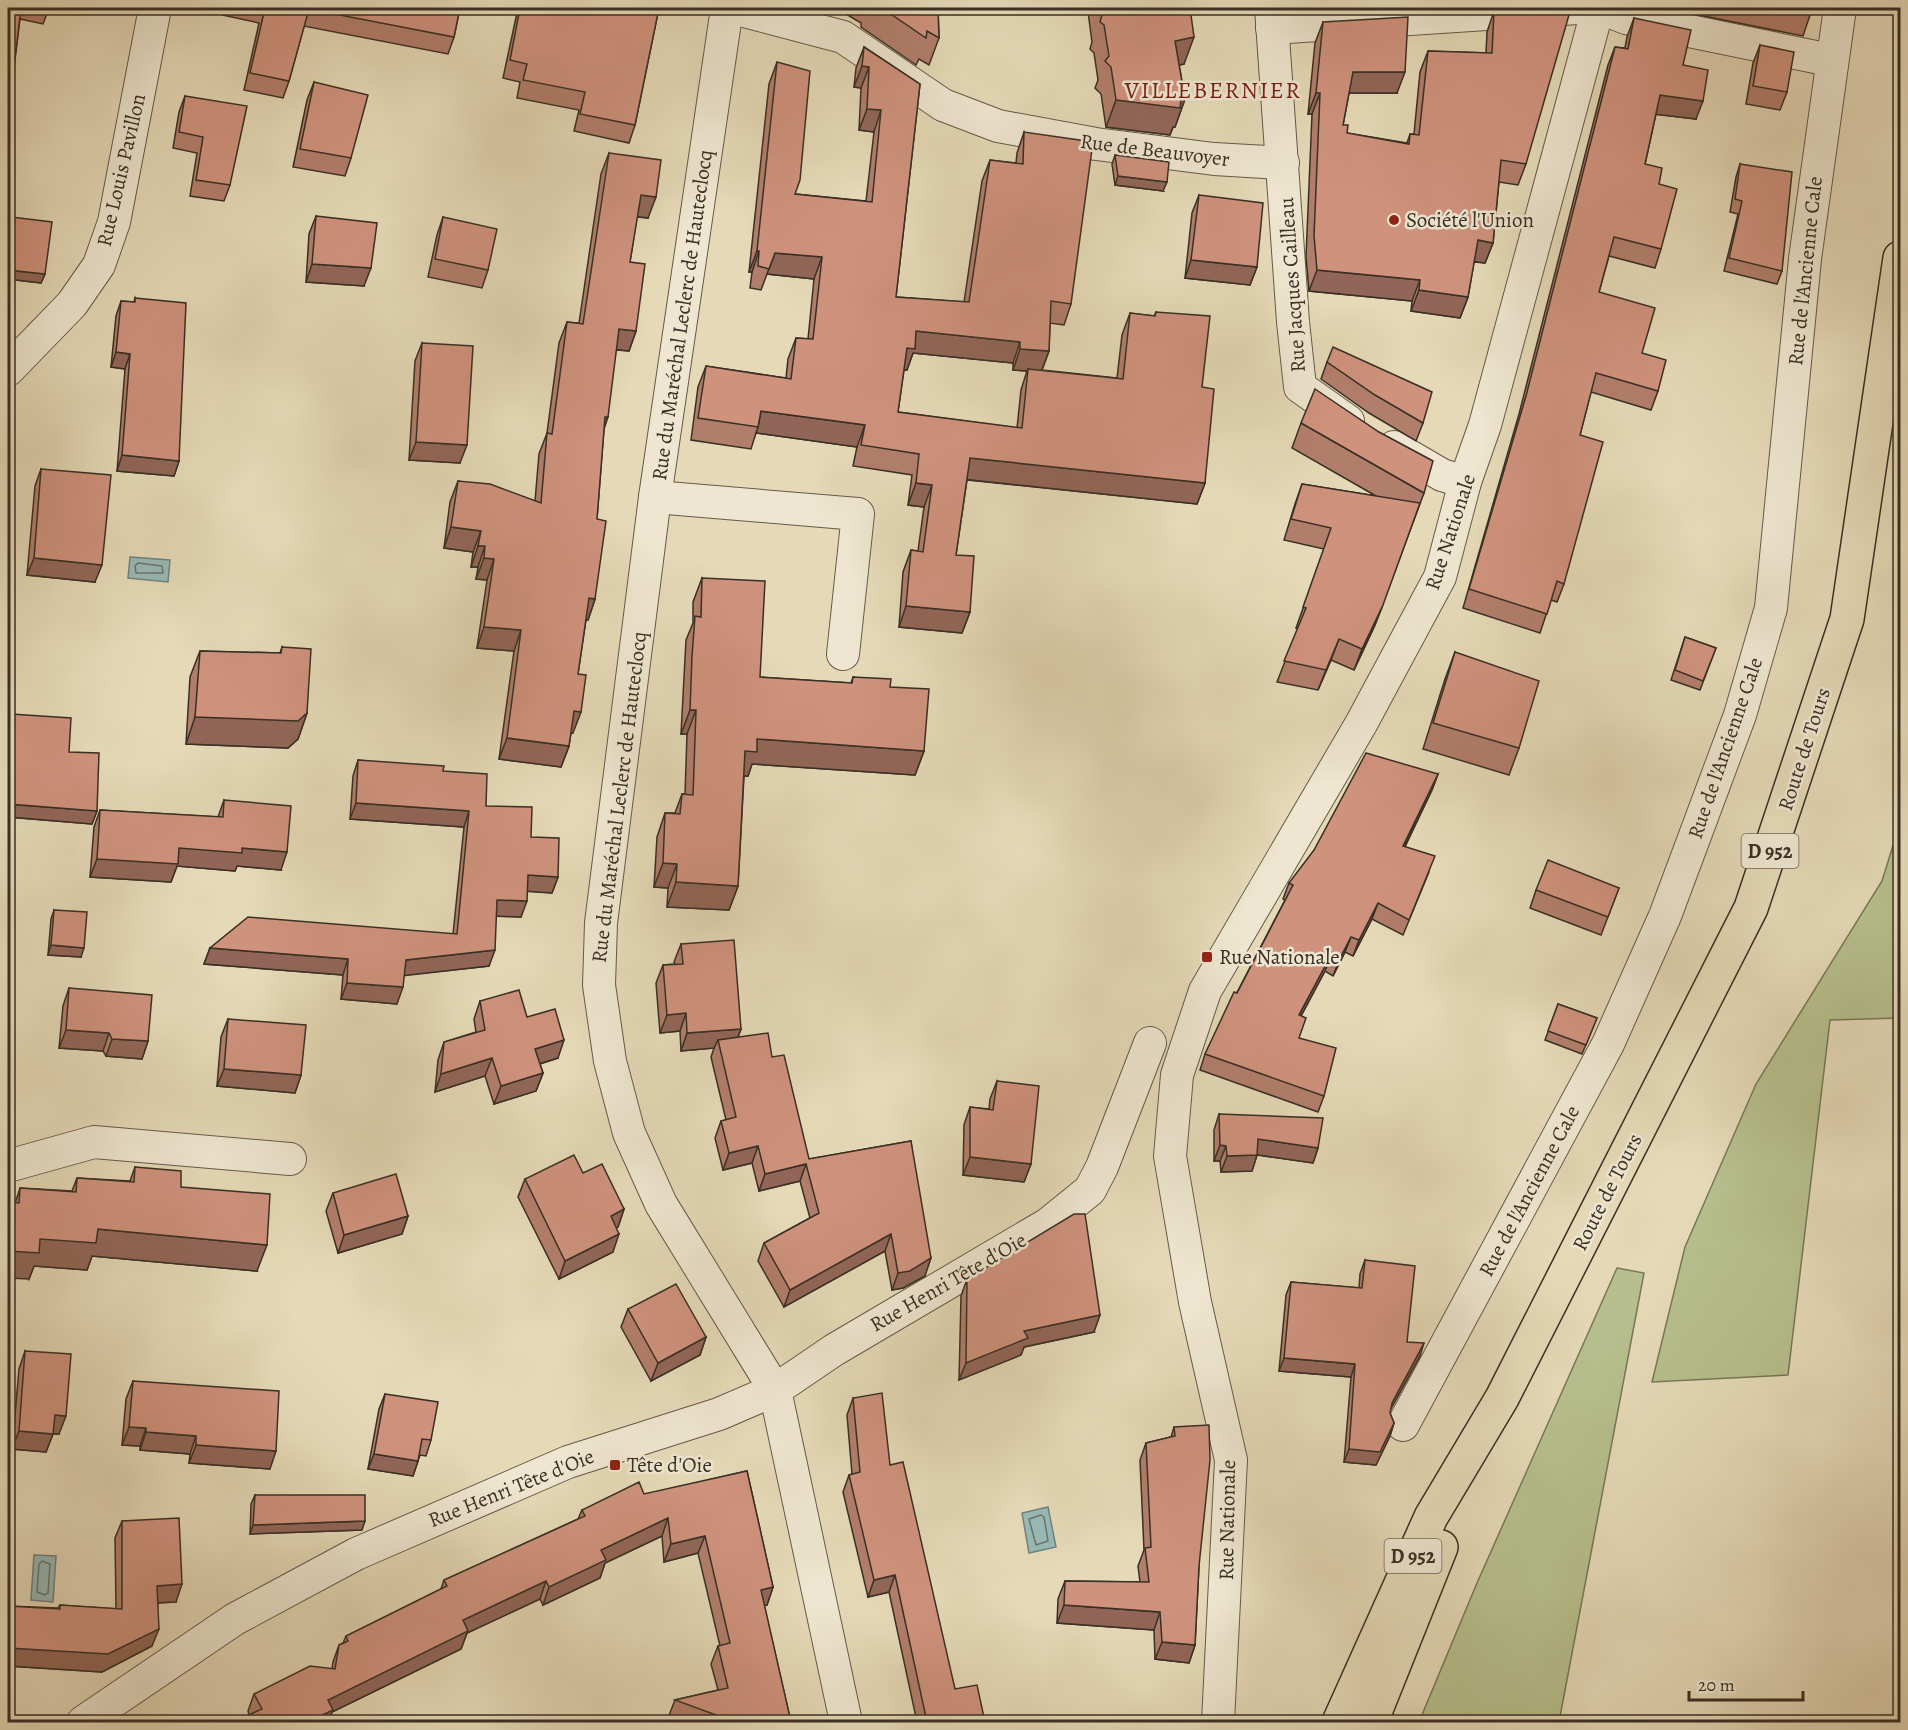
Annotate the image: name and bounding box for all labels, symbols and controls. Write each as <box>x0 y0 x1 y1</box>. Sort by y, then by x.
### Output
district label: VILLEBERNIER <box>1124 74 1301 106</box>
street label: Rue Louis Pavillon <box>90 91 152 249</box>
street label: Rue de Beauvoyer <box>1079 127 1231 173</box>
street label: Rue du Maréchal Leclerc de Hauteclocq <box>645 148 719 482</box>
street label: Rue de l'Ancienne Cale <box>1781 175 1829 367</box>
street label: Rue Jacques Cailleau <box>1272 196 1312 374</box>
place label: Société l'Union <box>1406 206 1534 234</box>
marker: Société l'Union <box>1387 213 1401 227</box>
street label: Rue Nationale <box>1418 470 1482 594</box>
street label: Rue du Maréchal Leclerc de Hauteclocq <box>585 630 653 964</box>
street label: Rue de l'Ancienne Cale <box>1681 653 1769 843</box>
street label: Route de Tours <box>1771 684 1837 814</box>
road number: D 952 <box>1742 834 1798 868</box>
place label: Rue Nationale <box>1219 943 1340 971</box>
marker: Rue Nationale <box>1200 950 1214 964</box>
street label: Rue de l'Ancienne Cale <box>1472 1100 1586 1282</box>
street label: Route de Tours <box>1565 1129 1649 1255</box>
street label: Rue Henri Tête d'Oie <box>865 1226 1031 1338</box>
street label: Rue Henri Tête d'Oie <box>424 1442 598 1534</box>
place label: Tête d'Oie <box>627 1451 712 1479</box>
marker: Tête d'Oie <box>608 1458 622 1472</box>
street label: Rue Nationale <box>1212 1459 1242 1581</box>
road number: D 952 <box>1384 1539 1442 1573</box>
scale bar <box>1689 1664 1803 1702</box>
text: 20 m <box>1698 1673 1735 1697</box>

